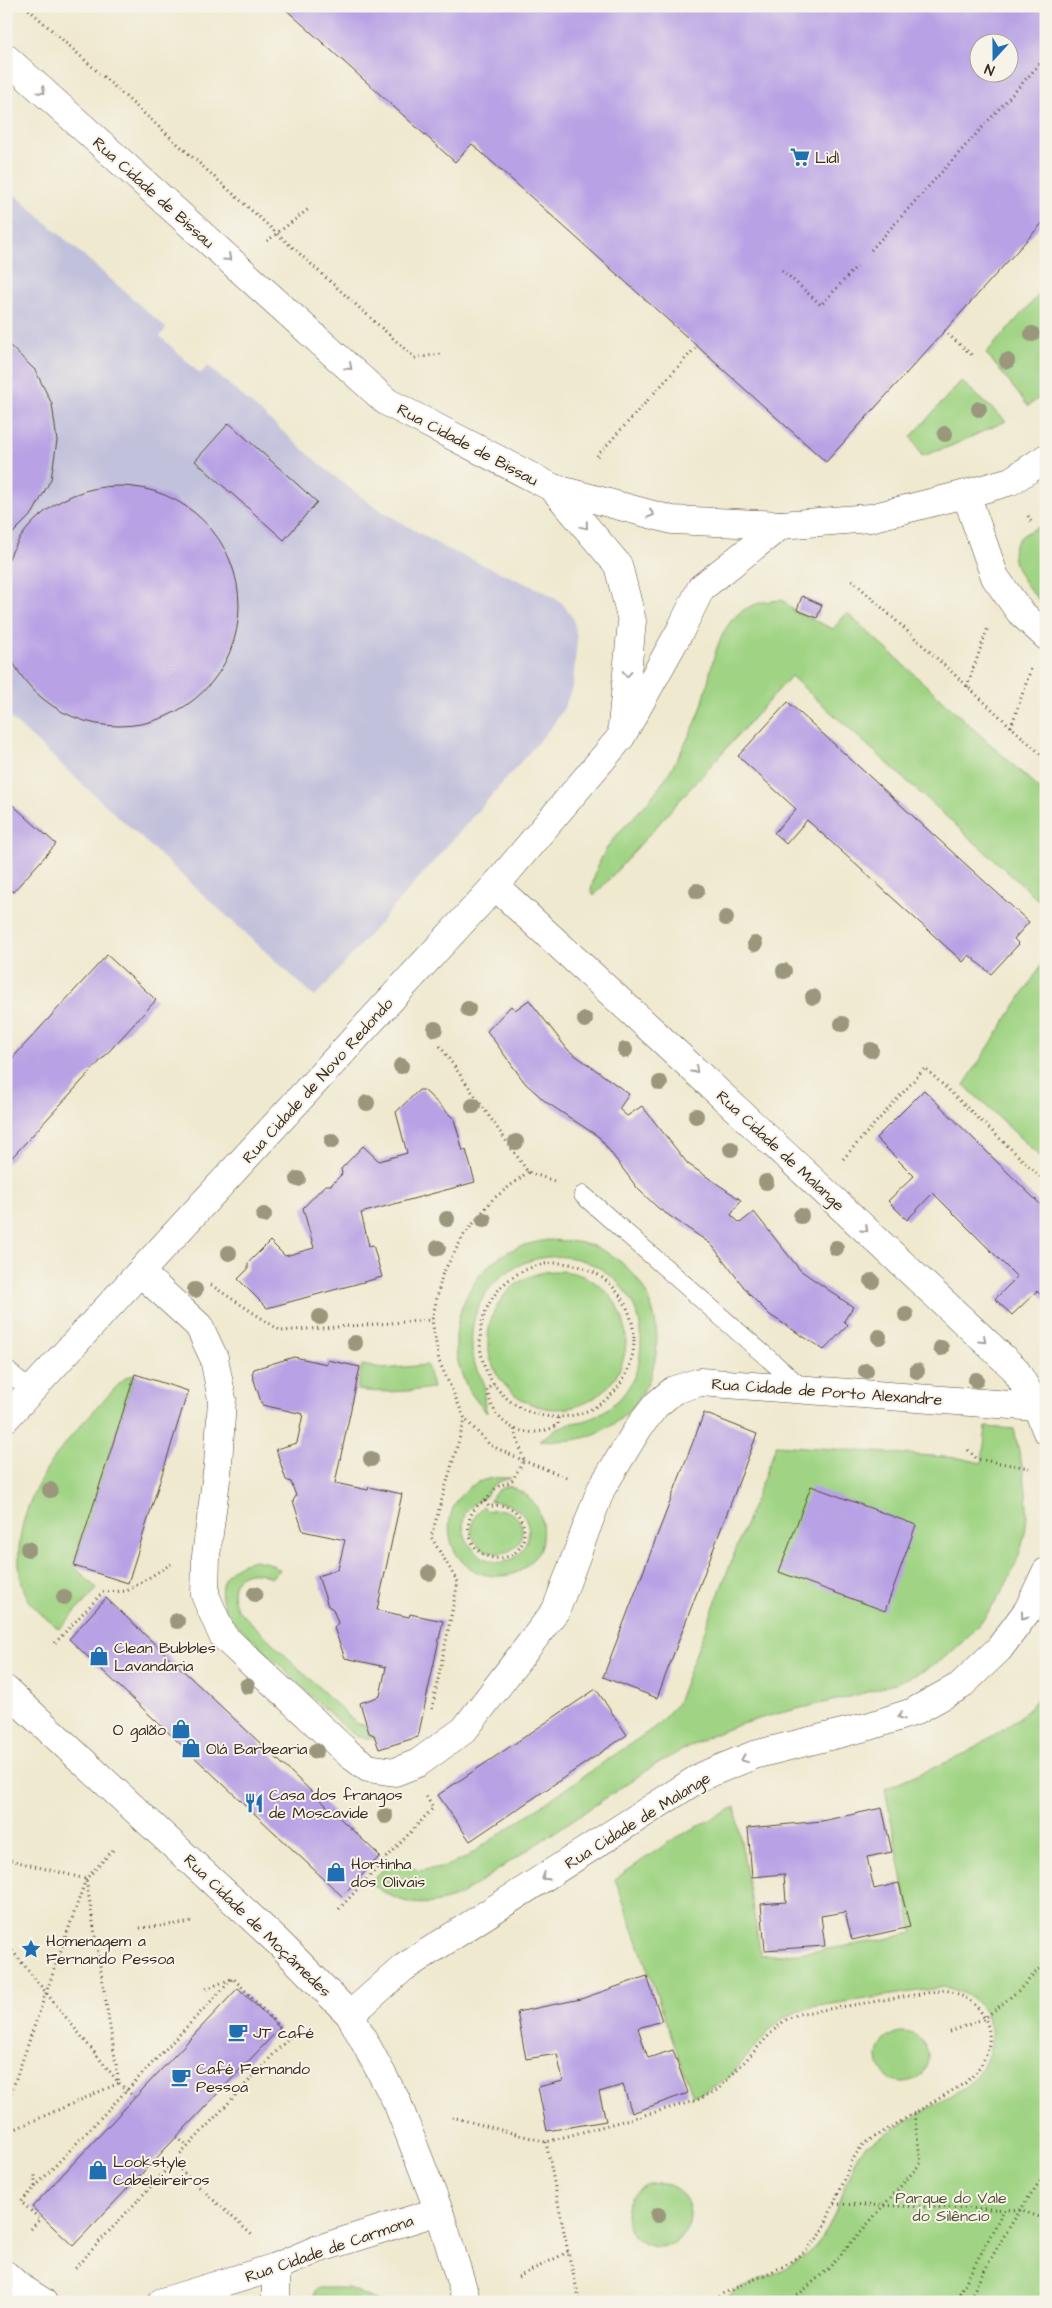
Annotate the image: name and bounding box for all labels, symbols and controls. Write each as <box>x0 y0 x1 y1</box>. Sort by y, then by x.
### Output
north arrow <box>970 32 1020 82</box>
text: N <box>982 58 997 80</box>
one-way arrow <box>37 85 46 94</box>
street label: Rua Cidade de Bissau <box>88 132 219 253</box>
supermarket icon: Lidl <box>789 146 811 168</box>
place label: Lidl <box>815 147 839 169</box>
one-way arrow <box>223 252 232 261</box>
one-way arrow <box>343 361 352 370</box>
street label: Rua Cidade de Bissau <box>393 398 542 491</box>
one-way arrow <box>647 509 655 519</box>
one-way arrow <box>579 520 588 529</box>
one-way arrow <box>622 670 633 678</box>
street label: Rua Cidade de Novo Redondo <box>237 993 398 1168</box>
one-way arrow <box>689 1064 698 1073</box>
street label: Rua Cidade de Malange <box>711 1086 849 1217</box>
one-way arrow <box>859 1223 868 1232</box>
one-way arrow <box>978 1334 987 1343</box>
street label: Rua Cidade de Porto Alexandre <box>711 1373 943 1411</box>
one-way arrow <box>1021 1610 1030 1619</box>
place label: Clean Bubbles Lavandaria <box>114 1637 216 1677</box>
shop icon: Clean Bubbles Lavandaria <box>88 1645 110 1667</box>
one-way arrow <box>897 1711 905 1721</box>
shop icon: O galão <box>170 1718 192 1740</box>
place label: O galão <box>113 1719 166 1742</box>
shop icon: Olá Barbearia <box>180 1737 202 1759</box>
place label: Olá Barbearia <box>206 1738 307 1760</box>
one-way arrow <box>740 1753 749 1763</box>
street label: Rua Cidade de Malange <box>561 1767 715 1875</box>
place label: Casa dos frangos de Moscavide <box>269 1784 402 1824</box>
restaurant icon: Casa dos frangos de Moscavide <box>243 1792 265 1814</box>
street label: Rua Cidade de Moçâmedes <box>179 1849 336 2002</box>
place label: Hortinha dos Olivais <box>351 1853 425 1893</box>
shop icon: Hortinha dos Olivais <box>325 1861 347 1883</box>
one-way arrow <box>541 1871 550 1881</box>
place label: Homenagem a Fernando Pessoa <box>46 1930 174 1970</box>
place icon: Homenagem a Fernando Pessoa <box>20 1938 42 1960</box>
cafe icon: JT café <box>227 2021 249 2043</box>
place label: JT café <box>253 2022 315 2044</box>
place label: Café Fernando Pessoa <box>196 2058 310 2098</box>
cafe icon: Café Fernando Pessoa <box>170 2066 192 2088</box>
place label: Lookstyle Cabeleireiros <box>113 2151 209 2191</box>
shop icon: Lookstyle Cabeleireiros <box>87 2159 109 2181</box>
park label: Parque do Vale do Silêncio <box>895 2187 1007 2227</box>
street label: Rua Cidade de Carmona <box>242 2210 416 2288</box>

